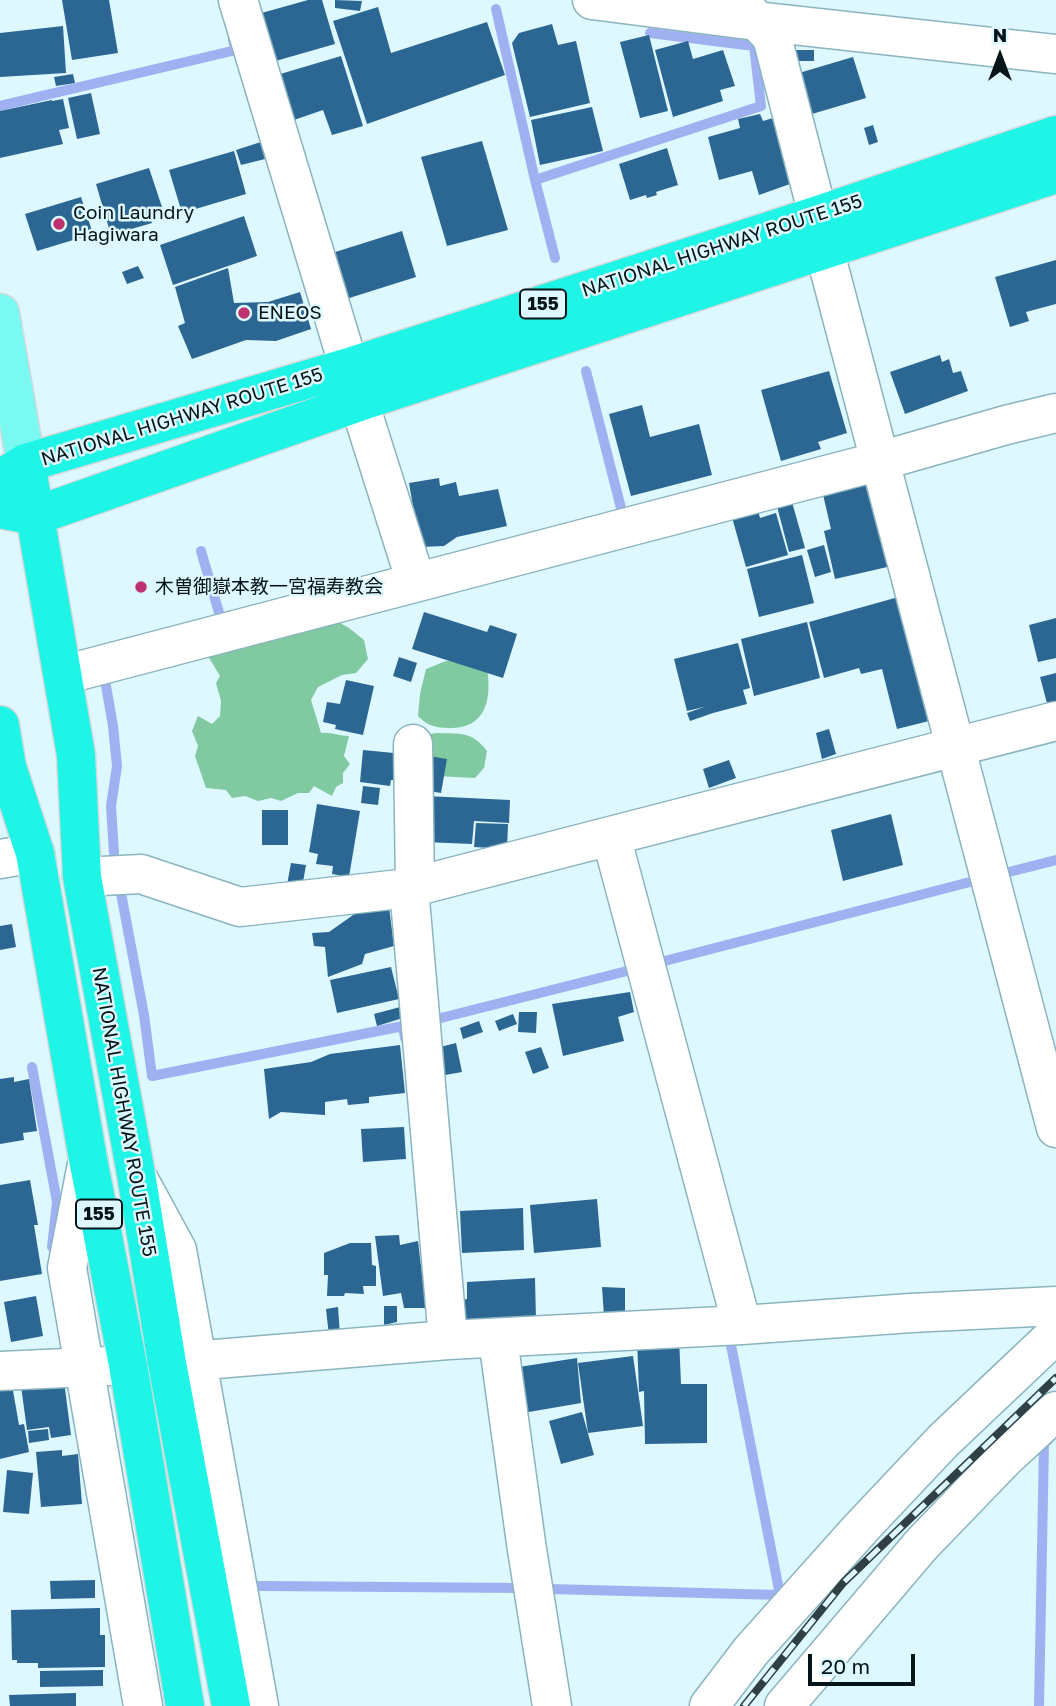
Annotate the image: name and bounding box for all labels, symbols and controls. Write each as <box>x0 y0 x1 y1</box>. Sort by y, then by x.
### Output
north arrow <box>965 21 1035 91</box>
text: N <box>993 23 1007 46</box>
street label: NATIONAL HIGHWAY ROUTE 155 <box>579 190 865 302</box>
place label: Coin Laundry Hagiwara <box>73 202 194 246</box>
marker: Coin Laundry Hagiwara <box>51 216 67 232</box>
road number: 155 <box>520 290 566 318</box>
place label: ENEOS <box>258 302 322 324</box>
marker: ENEOS <box>236 305 252 321</box>
street label: NATIONAL HIGHWAY ROUTE 155 <box>38 363 326 471</box>
place label: 木曽御嶽本教一宮福寿教会 <box>155 576 383 598</box>
marker: 木曽御嶽本教一宮福寿教会 <box>133 579 149 595</box>
street label: NATIONAL HIGHWAY ROUTE 155 <box>87 965 161 1259</box>
road number: 155 <box>76 1199 122 1228</box>
scale bar <box>811 1640 918 1684</box>
text: 20 m <box>821 1653 870 1679</box>

